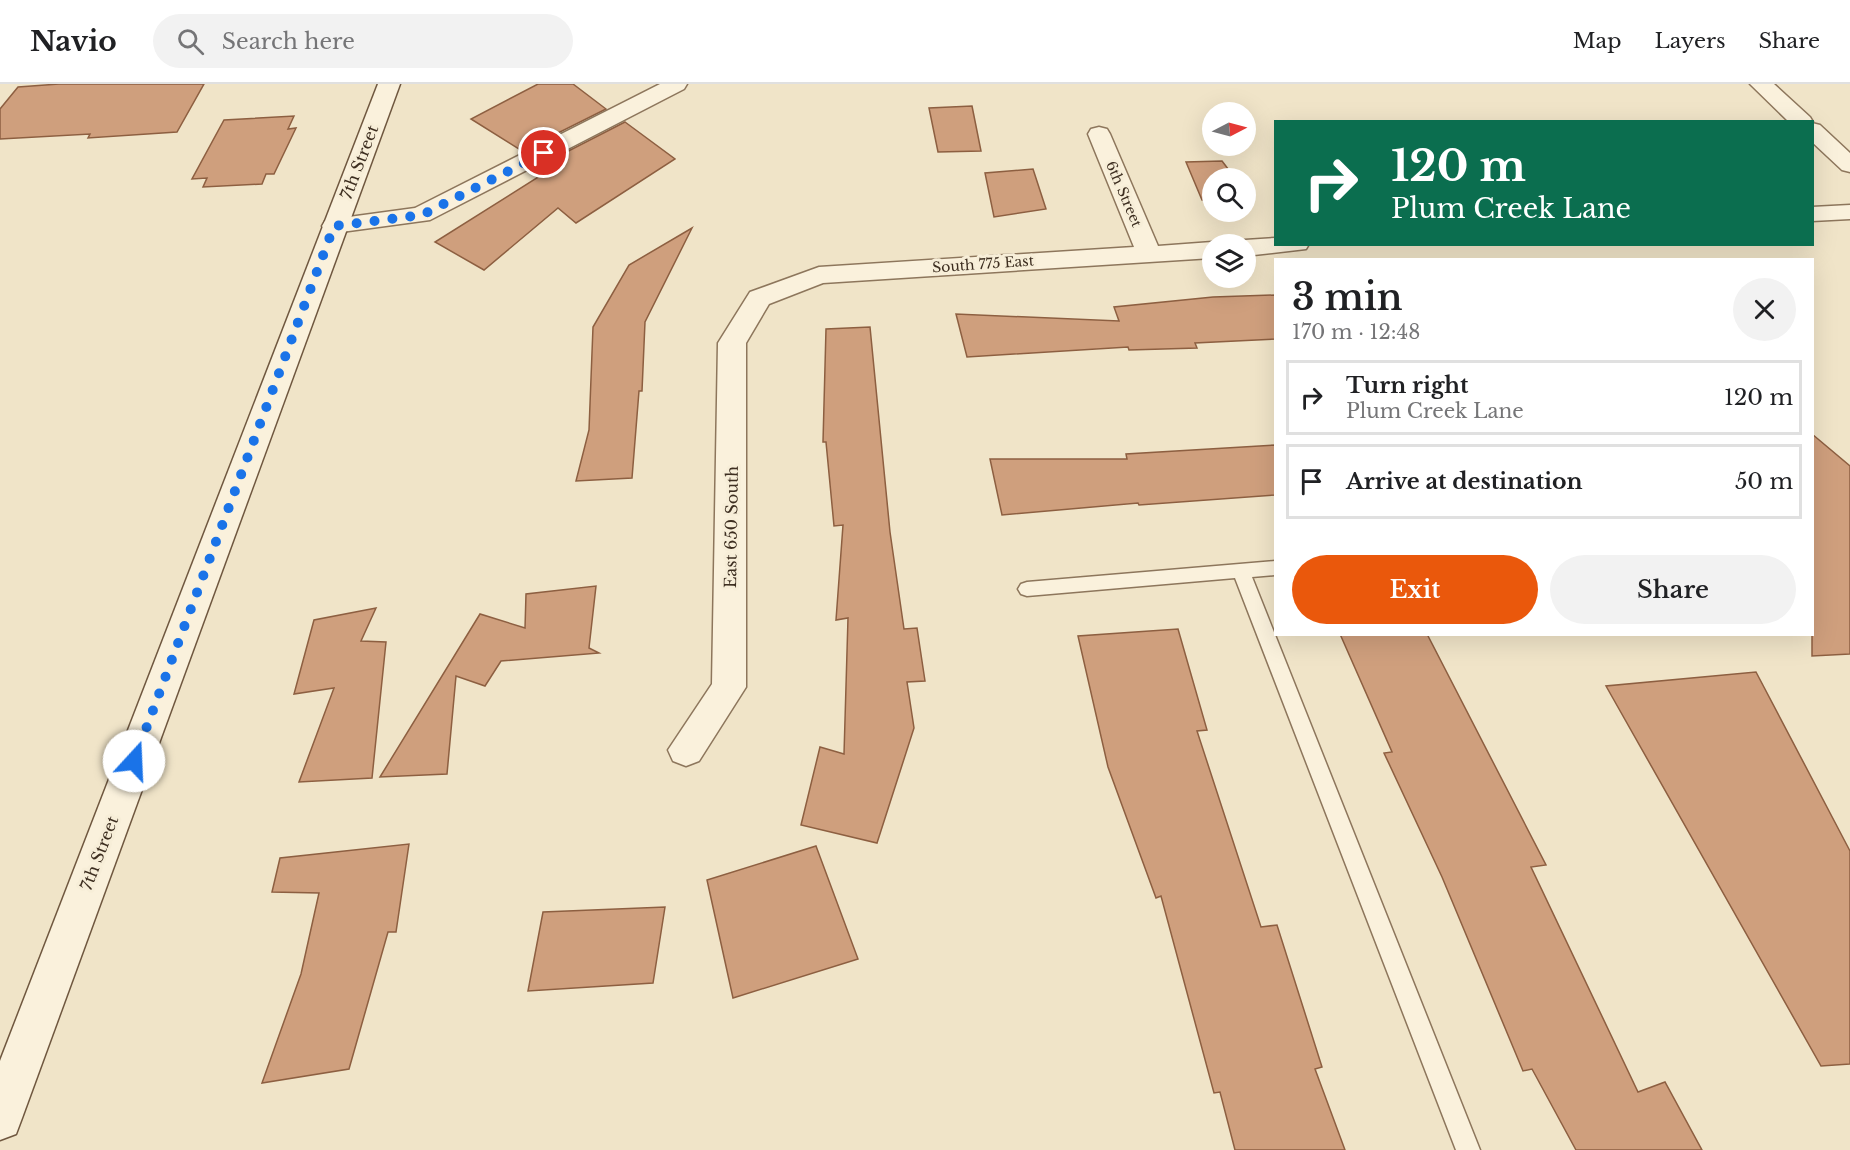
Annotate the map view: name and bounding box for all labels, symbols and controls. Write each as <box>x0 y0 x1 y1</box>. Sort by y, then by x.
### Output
search box <box>153 14 573 68</box>
text: Navio <box>30 24 117 59</box>
icon: search <box>174 25 207 58</box>
text: Search here <box>222 28 355 55</box>
text: Map <box>1573 28 1622 54</box>
text: Layers <box>1655 28 1726 54</box>
text: Share <box>1759 28 1820 54</box>
north arrow <box>1202 102 1256 156</box>
map controls <box>1202 102 1256 288</box>
street label: 7th Street <box>336 122 382 202</box>
pin <box>518 127 569 178</box>
icon: arrive <box>527 136 560 169</box>
text: 120 m <box>1391 140 1526 192</box>
icon: right <box>1292 144 1370 222</box>
street label: 6th Street <box>1102 158 1146 230</box>
button: search <box>1202 168 1256 222</box>
text: Plum Creek Lane <box>1391 192 1631 225</box>
button: layers <box>1202 234 1256 288</box>
street label: South 775 East <box>932 251 1035 277</box>
text: 3 min <box>1292 275 1402 320</box>
button: close <box>1733 278 1796 341</box>
text: 170 m · 12:48 <box>1292 320 1420 344</box>
text: Turn right <box>1346 372 1468 399</box>
icon: right <box>1295 381 1328 414</box>
text: 120 m <box>1724 384 1793 411</box>
text: Plum Creek Lane <box>1346 399 1524 423</box>
icon: arrive <box>1295 465 1328 498</box>
street label: East 650 South <box>720 466 742 588</box>
text: Arrive at destination <box>1346 468 1583 495</box>
text: 50 m <box>1735 468 1793 495</box>
button: Exit <box>1292 555 1538 624</box>
button: Share <box>1550 555 1796 624</box>
position arrow <box>102 729 166 793</box>
street label: 7th Street <box>76 813 122 893</box>

